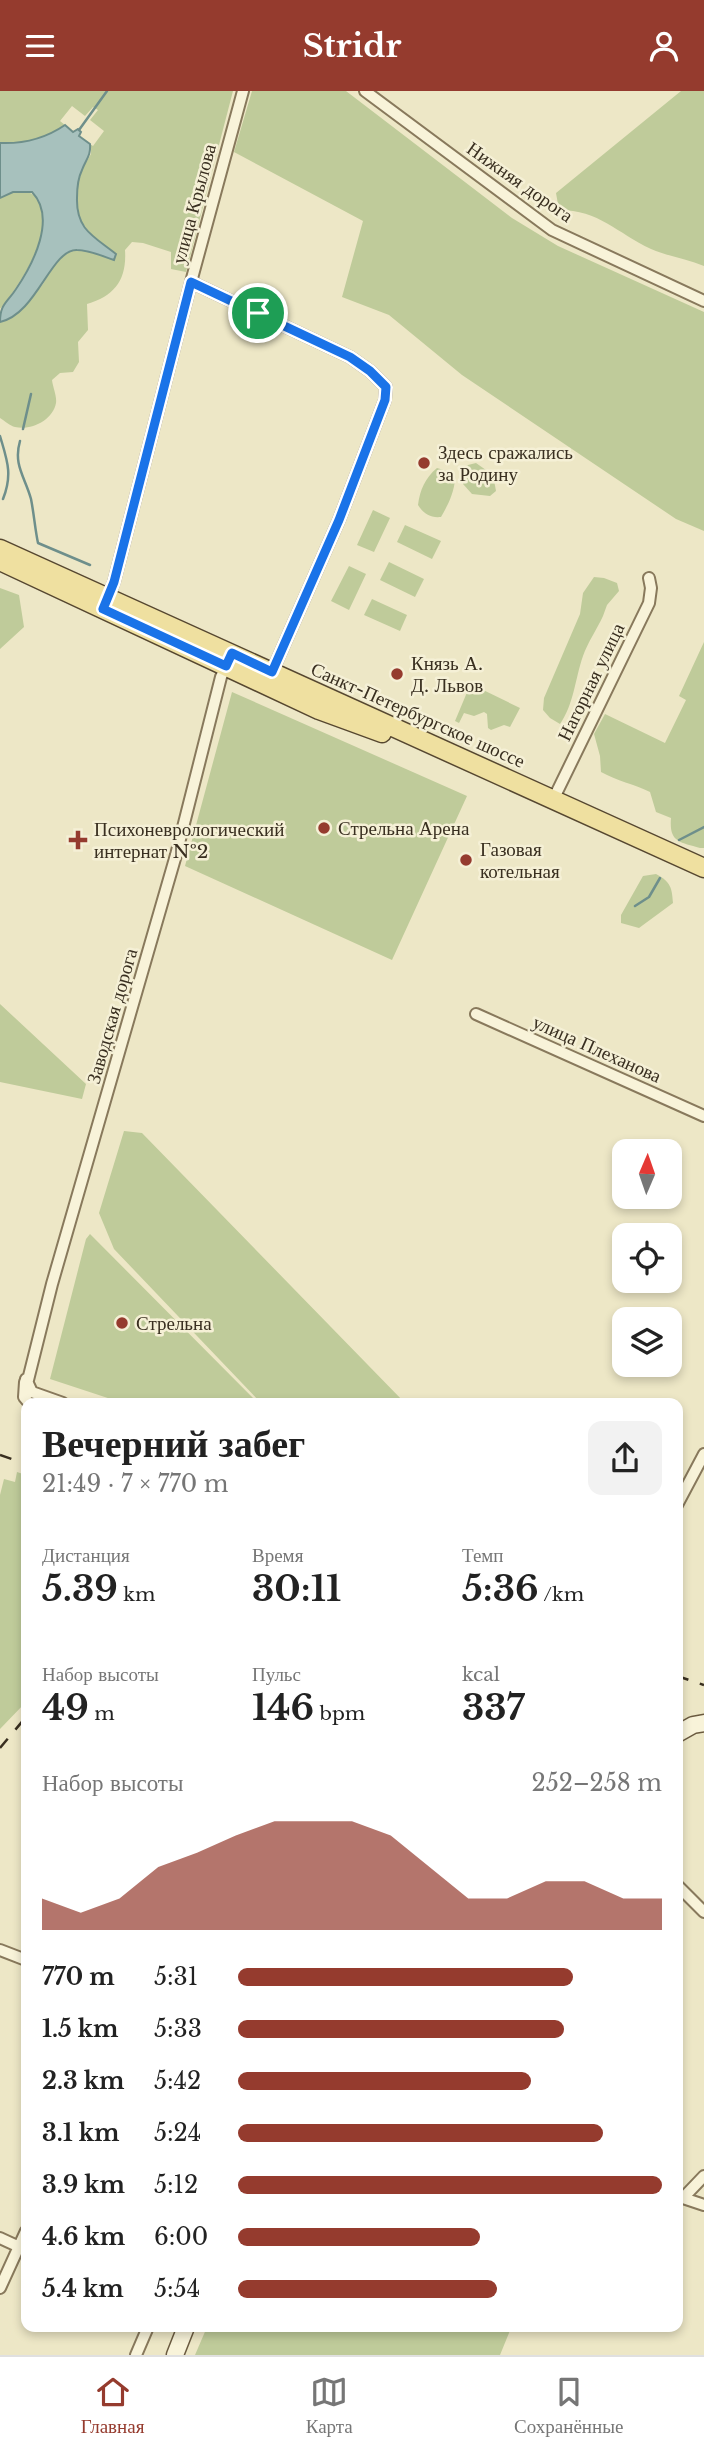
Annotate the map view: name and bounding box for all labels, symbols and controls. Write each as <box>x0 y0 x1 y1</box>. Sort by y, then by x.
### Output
text: Stridr <box>303 26 401 66</box>
icon: menu <box>21 27 59 65</box>
icon: person <box>645 27 683 65</box>
street label: Нижняя дорога <box>462 137 578 227</box>
street label: улица Крылова <box>167 141 221 267</box>
pin <box>228 283 288 343</box>
icon: arrive <box>239 294 277 332</box>
place label: Здесь сражались за Родину <box>438 441 573 486</box>
marker: Здесь сражались за Родину <box>416 455 432 471</box>
street label: Нагорная улица <box>553 619 630 745</box>
place label: Князь А. Д. Львов <box>411 652 483 697</box>
street label: Санкт-Петербургское шоссе <box>307 657 529 773</box>
marker: Князь А. Д. Львов <box>389 666 405 682</box>
place label: Стрельна Арена <box>338 817 470 840</box>
place label: Психоневрологический интернат №2 <box>94 818 284 863</box>
marker: Стрельна Арена <box>316 820 332 836</box>
marker: Психоневрологический интернат №2 <box>68 830 88 850</box>
place label: Газовая котельная <box>480 838 560 883</box>
marker: Газовая котельная <box>458 852 474 868</box>
street label: Заводская дорога <box>82 945 142 1086</box>
street label: улица Плеханова <box>529 1010 665 1088</box>
north arrow <box>612 1139 682 1209</box>
map controls <box>612 1139 682 1377</box>
button: locate <box>612 1223 682 1293</box>
button: layers <box>612 1307 682 1377</box>
place label: Стрельна <box>136 1312 212 1335</box>
marker: Стрельна <box>114 1315 130 1331</box>
text: Вечерний забег <box>42 1420 305 1467</box>
button: share <box>588 1421 662 1495</box>
text: 21:49 · 7 × 770 m <box>42 1470 228 1498</box>
text: Дистанция <box>42 1544 130 1567</box>
text: Время <box>252 1544 303 1567</box>
text: Темп <box>462 1544 504 1567</box>
text: 5.39 <box>42 1567 118 1610</box>
text: 30:11 <box>252 1567 341 1610</box>
text: 5:36 <box>462 1567 539 1610</box>
text: km <box>118 1583 155 1606</box>
text: /km <box>539 1583 584 1606</box>
text: Набор высоты <box>42 1663 159 1686</box>
text: Пульс <box>252 1663 301 1686</box>
text: kcal <box>462 1663 500 1686</box>
text: 49 <box>42 1686 89 1729</box>
text: 146 <box>252 1686 314 1729</box>
text: 337 <box>462 1686 525 1729</box>
text: m <box>89 1702 115 1725</box>
text: bpm <box>314 1702 365 1725</box>
text: Набор высоты <box>42 1769 183 1797</box>
text: 252–258 m <box>531 1769 662 1797</box>
text: 770 m <box>42 1963 115 1991</box>
text: 5:31 <box>154 1963 198 1991</box>
text: 1.5 km <box>42 2015 119 2043</box>
text: 5:33 <box>154 2015 202 2043</box>
text: 2.3 km <box>42 2067 124 2095</box>
text: 5:42 <box>154 2067 201 2095</box>
text: 3.1 km <box>42 2119 120 2147</box>
text: 5:24 <box>154 2119 201 2147</box>
text: 3.9 km <box>42 2171 125 2199</box>
text: 5:12 <box>154 2171 198 2199</box>
text: 4.6 km <box>42 2223 125 2251</box>
text: 6:00 <box>154 2223 208 2251</box>
text: 5.4 km <box>42 2275 124 2303</box>
text: 5:54 <box>154 2275 200 2303</box>
tab: Главная <box>81 2373 144 2438</box>
tab: Карта <box>306 2373 353 2438</box>
tab: Сохранённые <box>514 2373 623 2438</box>

